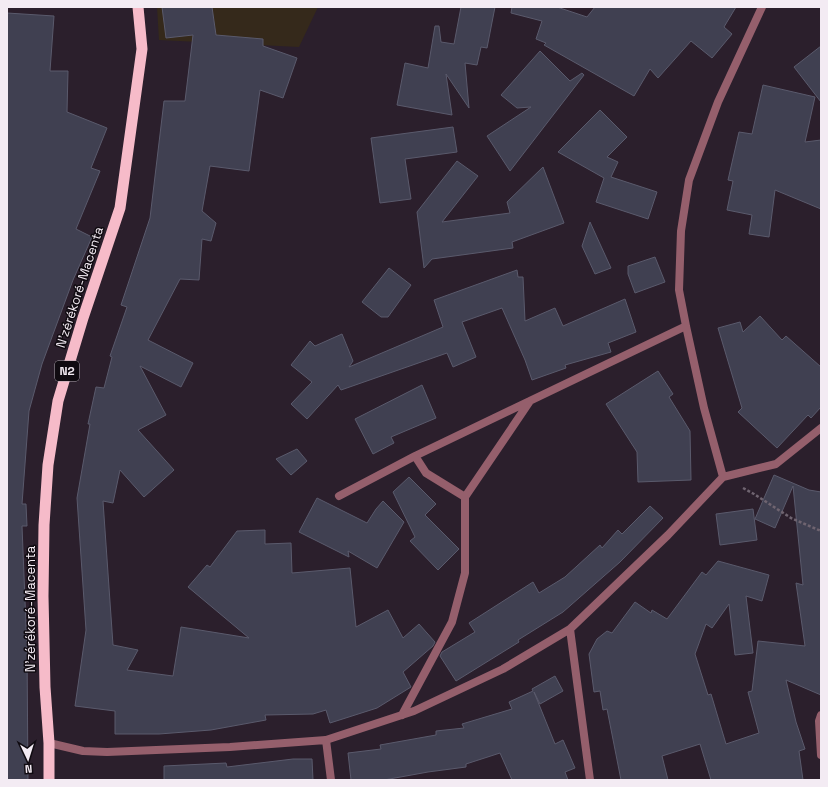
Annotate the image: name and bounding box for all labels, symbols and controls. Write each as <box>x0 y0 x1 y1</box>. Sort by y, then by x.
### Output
street label: N'zérékoré-Macenta <box>52 224 107 350</box>
road number: N2 <box>55 361 79 381</box>
street label: N'zérékoré-Macenta <box>22 545 39 672</box>
north arrow <box>8 739 48 779</box>
text: N <box>25 762 33 776</box>

